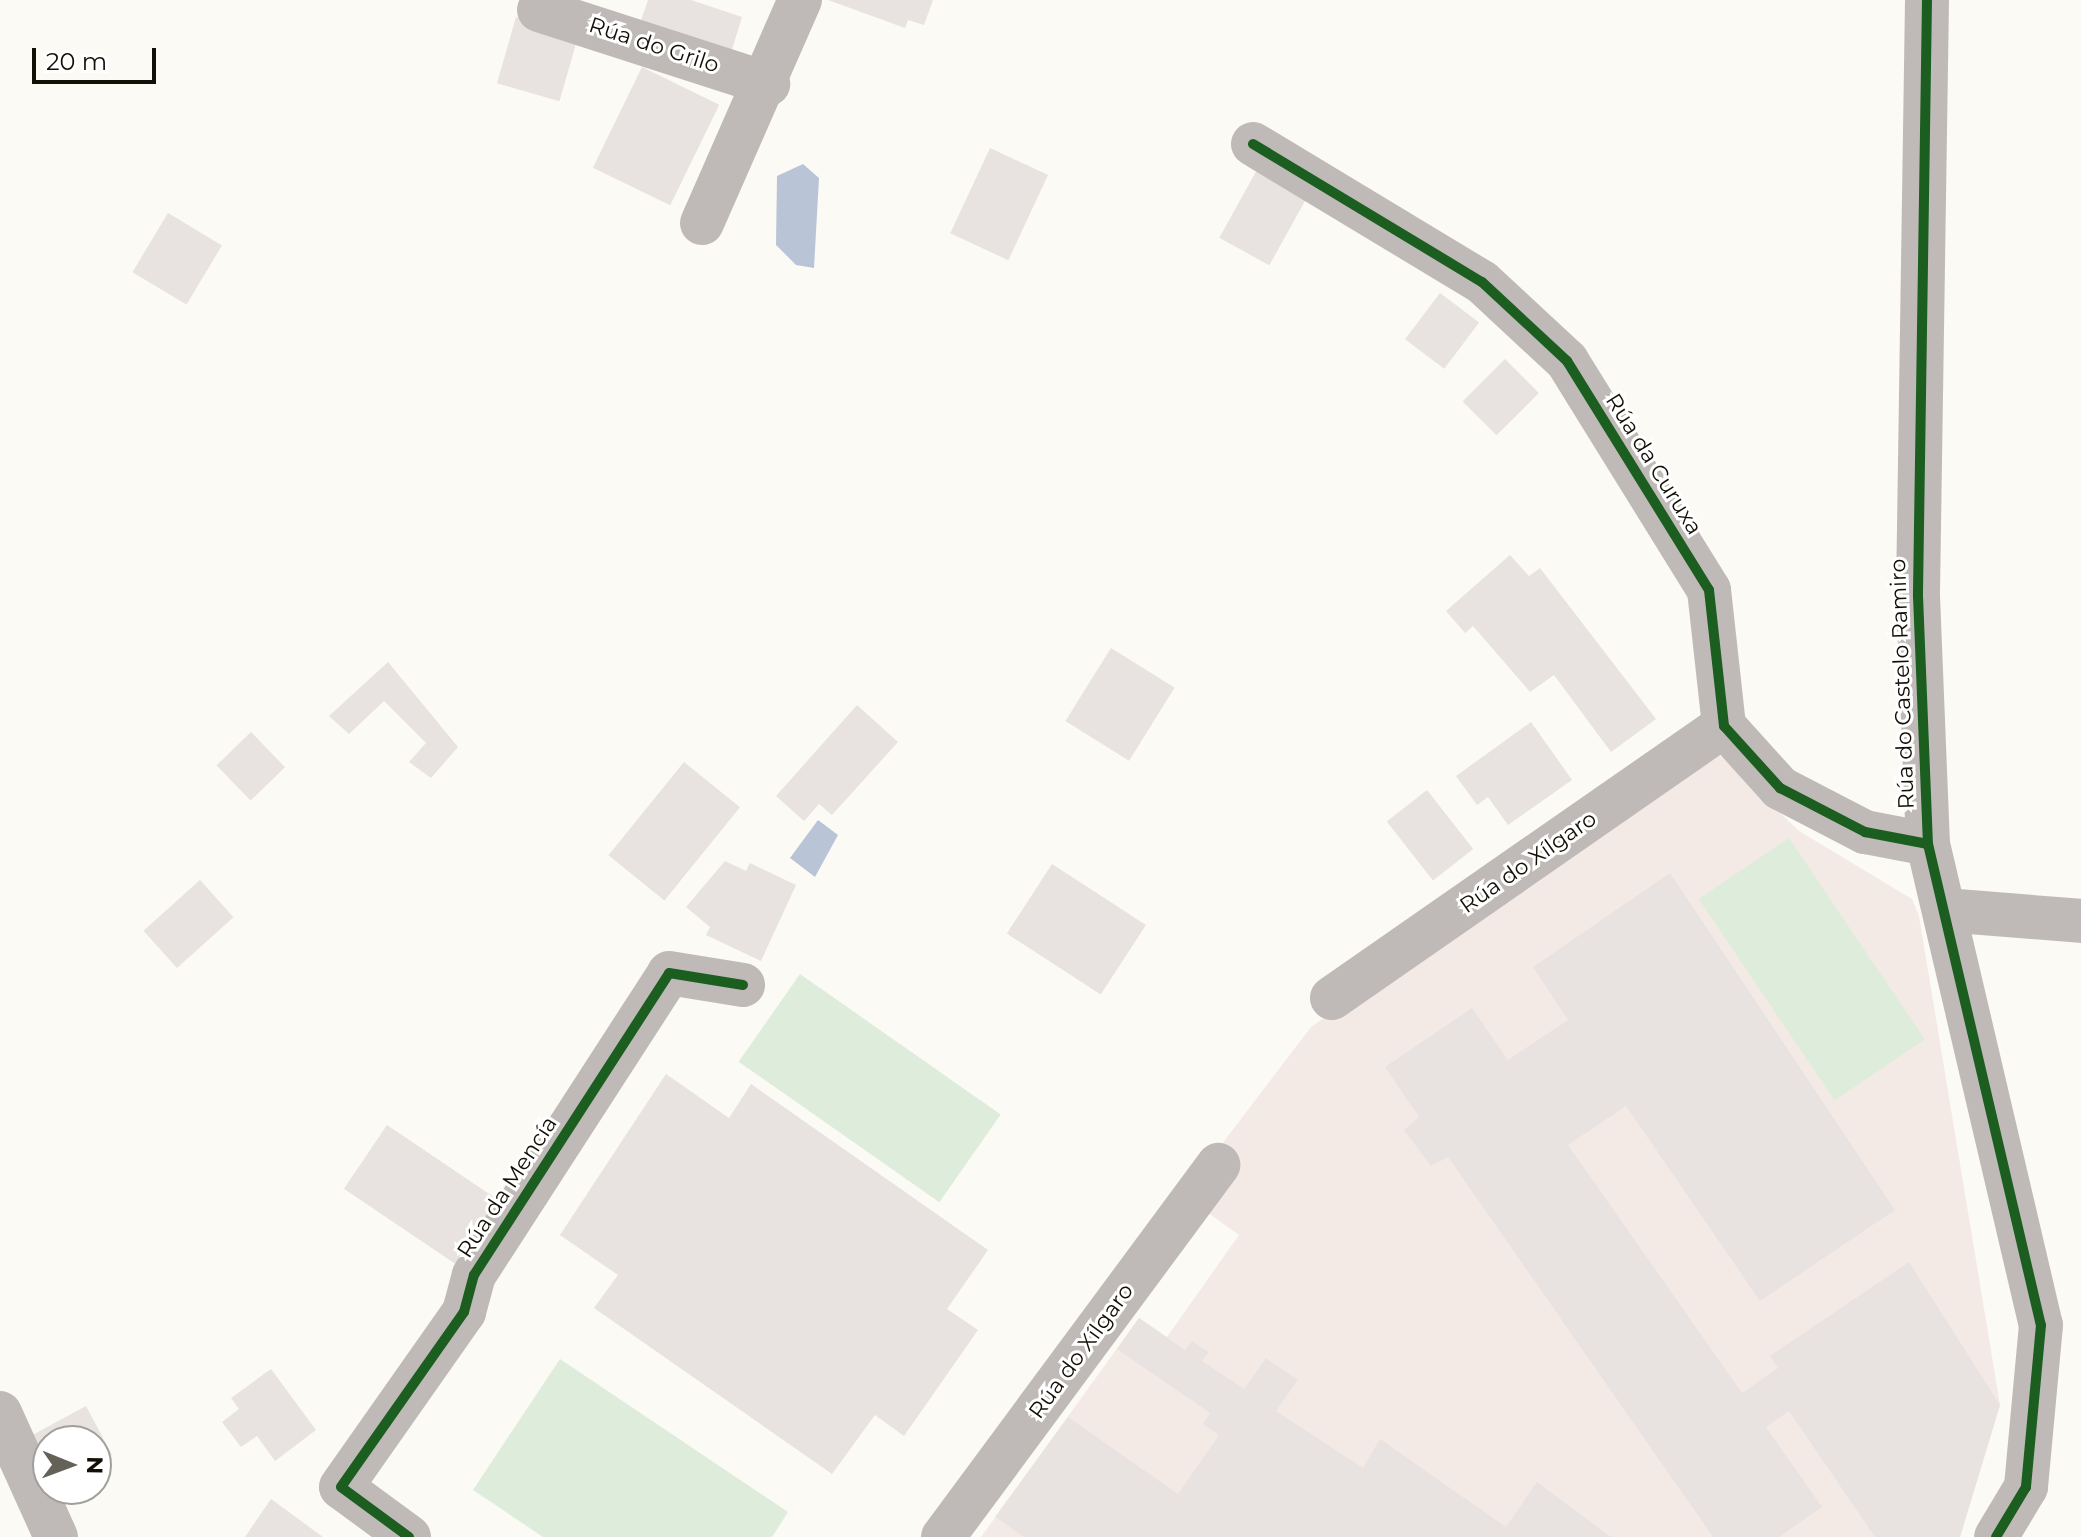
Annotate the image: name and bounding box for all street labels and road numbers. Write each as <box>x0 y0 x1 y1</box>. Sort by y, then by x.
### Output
street label: Rúa do Grilo <box>586 12 722 78</box>
street label: Rúa da Curuxa <box>1600 389 1708 539</box>
street label: Rúa do Castelo Ramiro <box>1884 558 1920 810</box>
street label: Rúa do Xílgaro <box>1455 805 1601 919</box>
street label: Rúa da Mencía <box>451 1111 563 1263</box>
street label: Rúa do Xílgaro <box>1023 1278 1139 1424</box>

